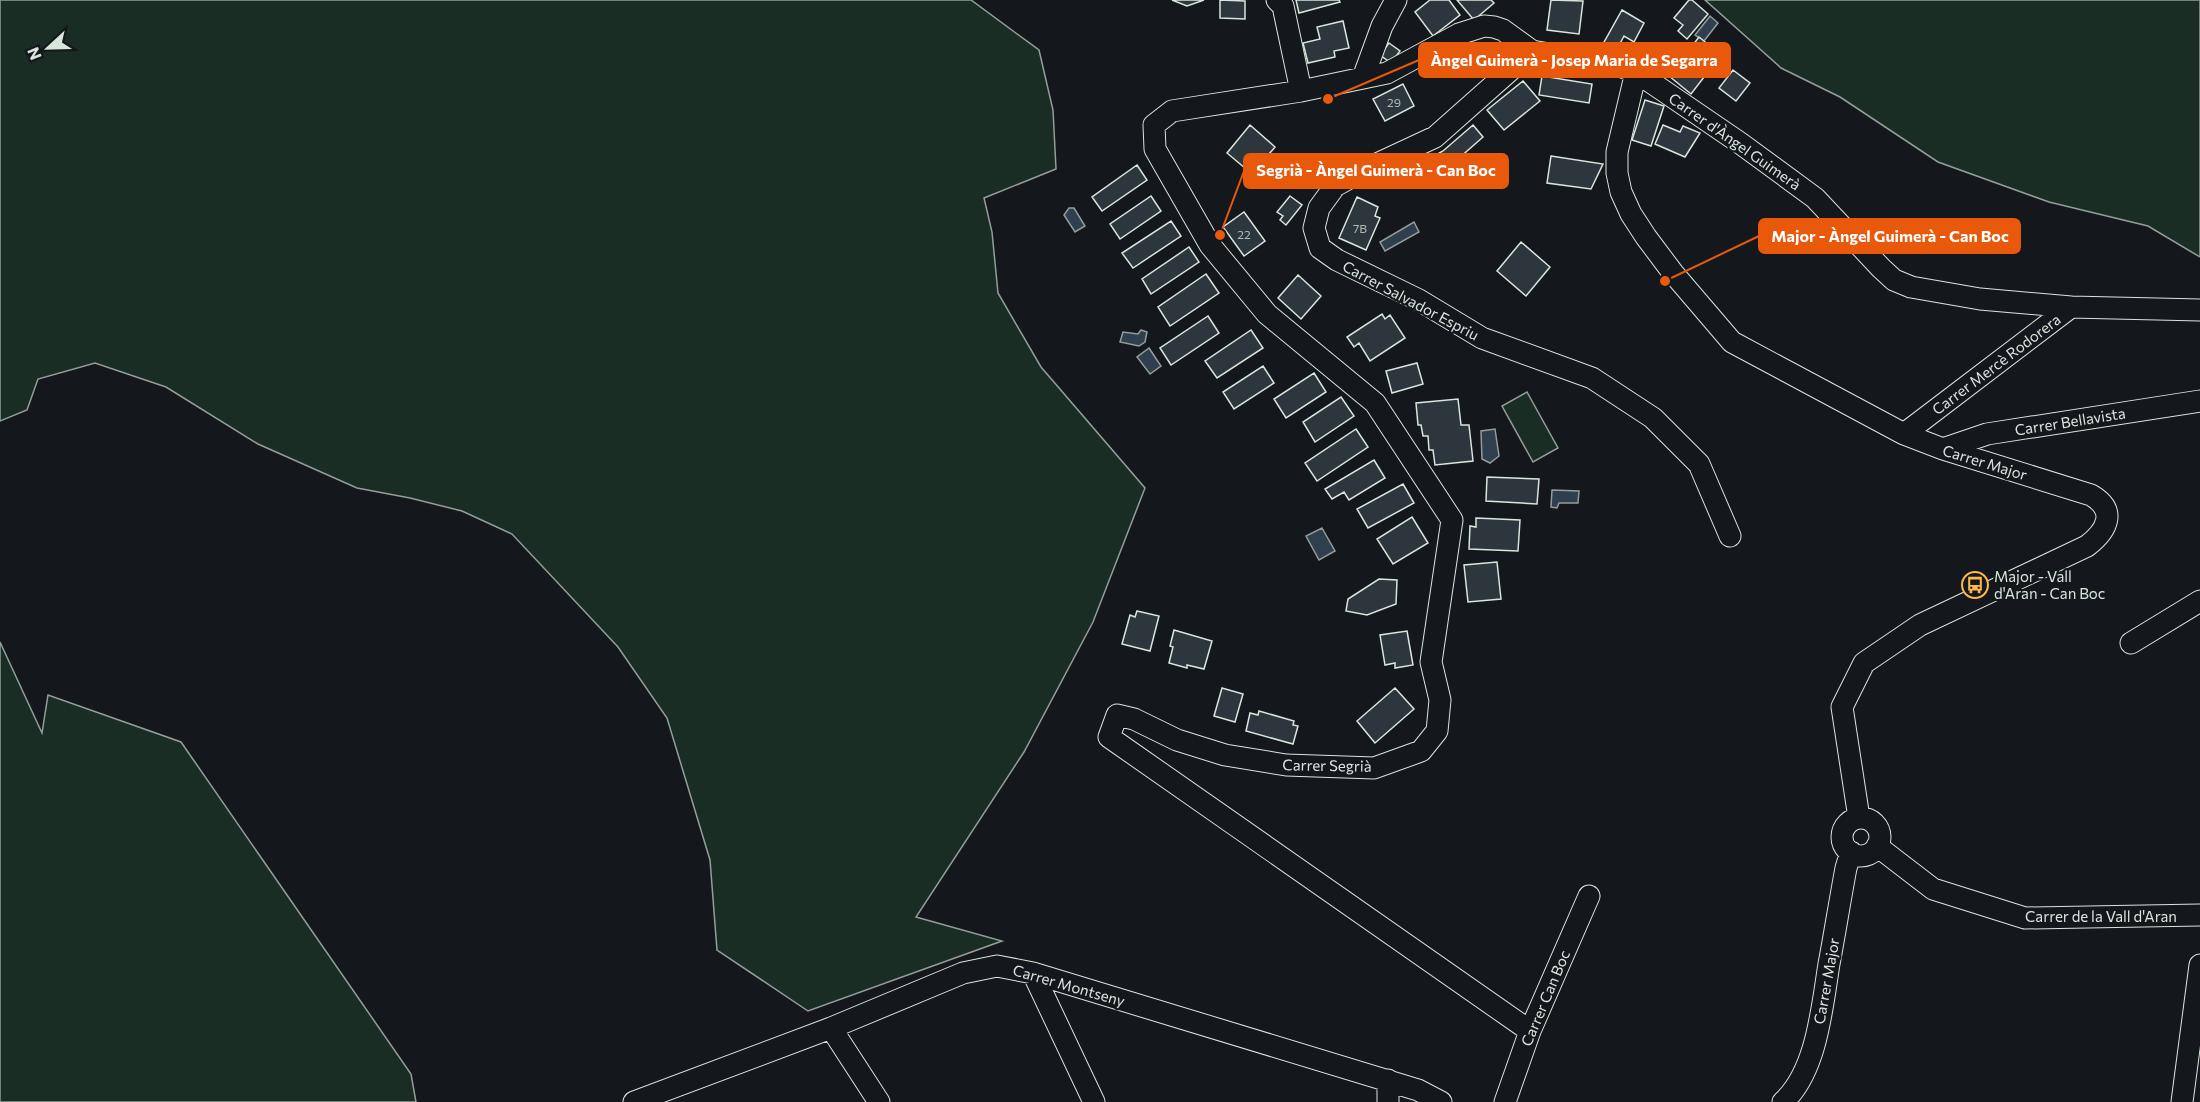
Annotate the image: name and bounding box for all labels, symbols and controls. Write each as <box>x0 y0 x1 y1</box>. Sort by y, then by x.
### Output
north arrow <box>18 18 78 78</box>
callout: Àngel Guimerà - Josep Maria de Segarra <box>1419 43 1730 77</box>
text: N <box>23 45 45 63</box>
text: Àngel Guimerà - Josep Maria de Segarra <box>1430 50 1718 69</box>
street label: Carrer d'Àngel Guimerà <box>1666 88 1805 193</box>
house number: 29 <box>1387 95 1401 109</box>
callout: Segrià - Àngel Guimerà - Can Boc <box>1244 154 1508 188</box>
text: Segrià - Àngel Guimerà - Can Boc <box>1256 160 1496 179</box>
callout: Major - Àngel Guimerà - Can Boc <box>1759 219 2020 253</box>
house number: 7B <box>1353 221 1367 235</box>
text: Major - Àngel Guimerà - Can Boc <box>1771 226 2009 245</box>
house number: 22 <box>1237 227 1251 241</box>
street label: Carrer Salvador Espriu <box>1340 256 1482 344</box>
street label: Carrer Mercè Rodorera <box>1928 310 2064 418</box>
street label: Carrer Bellavista <box>2013 403 2127 439</box>
street label: Carrer Major <box>1941 441 2029 483</box>
place label: Major - Vall d'Aran - Can Boc <box>1994 567 2105 602</box>
bus stop icon: Major - Vall d'Aran - Can Boc <box>1960 570 1990 600</box>
street label: Carrer Segrià <box>1282 755 1372 775</box>
street label: Carrer de la Vall d'Aran <box>2025 907 2177 925</box>
street label: Carrer Major <box>1810 936 1842 1026</box>
street label: Carrer Can Boc <box>1517 947 1573 1049</box>
street label: Carrer Montseny <box>1011 960 1127 1010</box>

